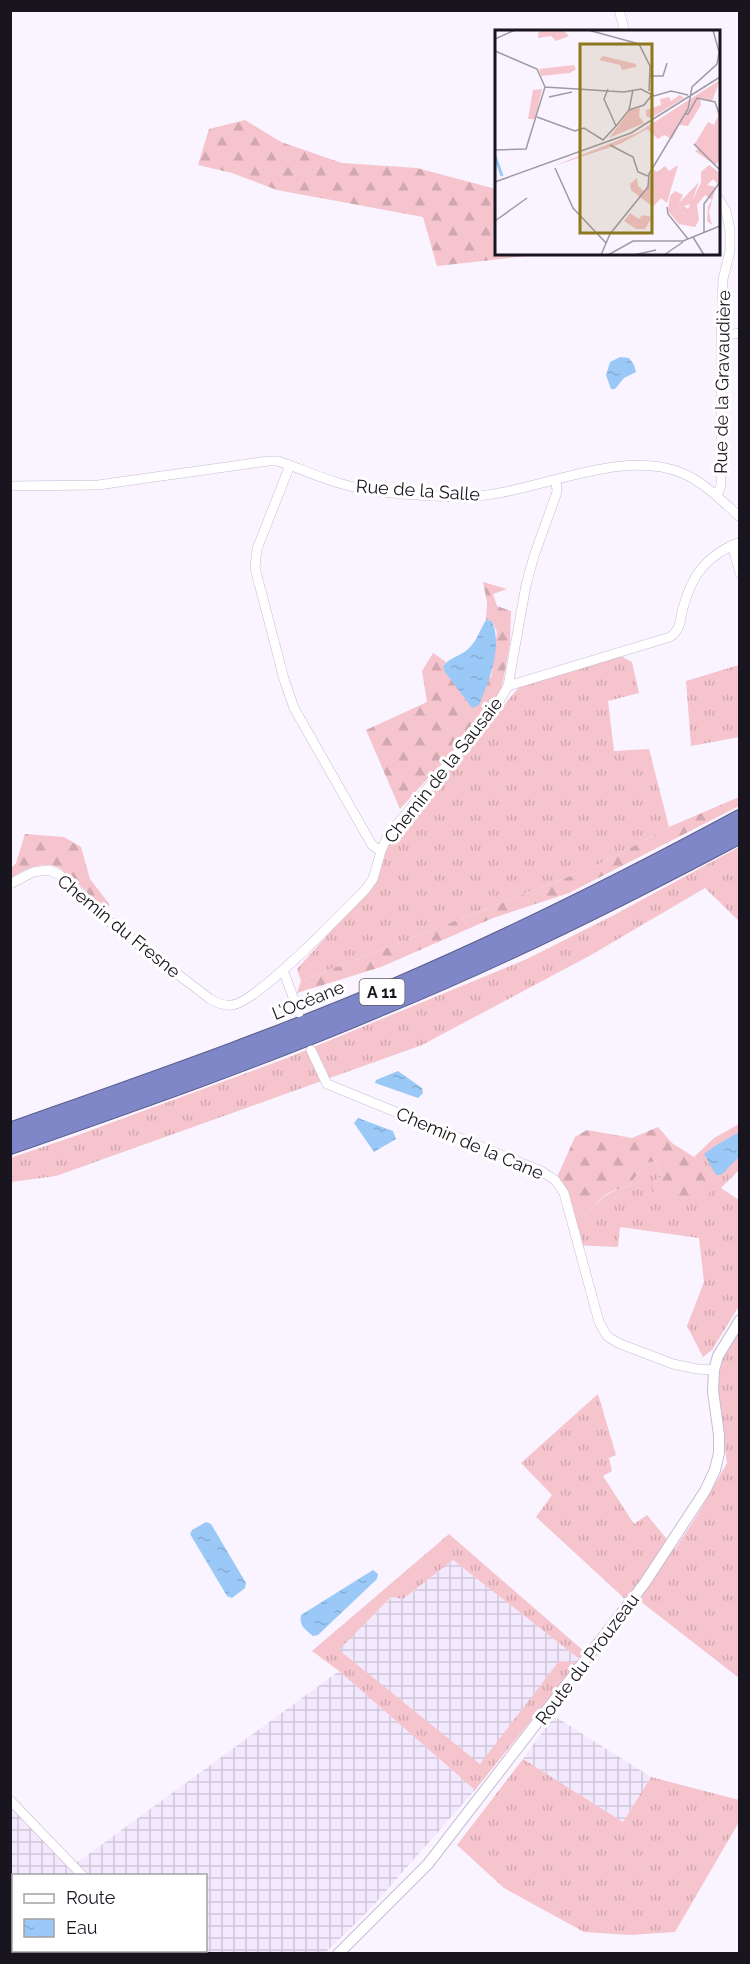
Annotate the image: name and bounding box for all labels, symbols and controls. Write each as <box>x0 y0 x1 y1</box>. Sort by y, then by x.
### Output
inset map <box>495 30 720 255</box>
street label: Rue de la Gravaudière <box>710 289 734 474</box>
street label: Rue de la Salle <box>355 475 481 505</box>
street label: Chemin de la Sausaie <box>380 693 507 847</box>
street label: Chemin du Fresne <box>53 870 185 982</box>
street label: L’Océane <box>269 976 347 1024</box>
road number: A 11 <box>360 979 404 1005</box>
street label: Chemin de la Cane <box>393 1103 547 1184</box>
street label: Route du Prouzeau <box>531 1589 643 1729</box>
legend <box>12 1874 207 1952</box>
text: Route <box>66 1887 116 1908</box>
text: Eau <box>66 1917 97 1938</box>

